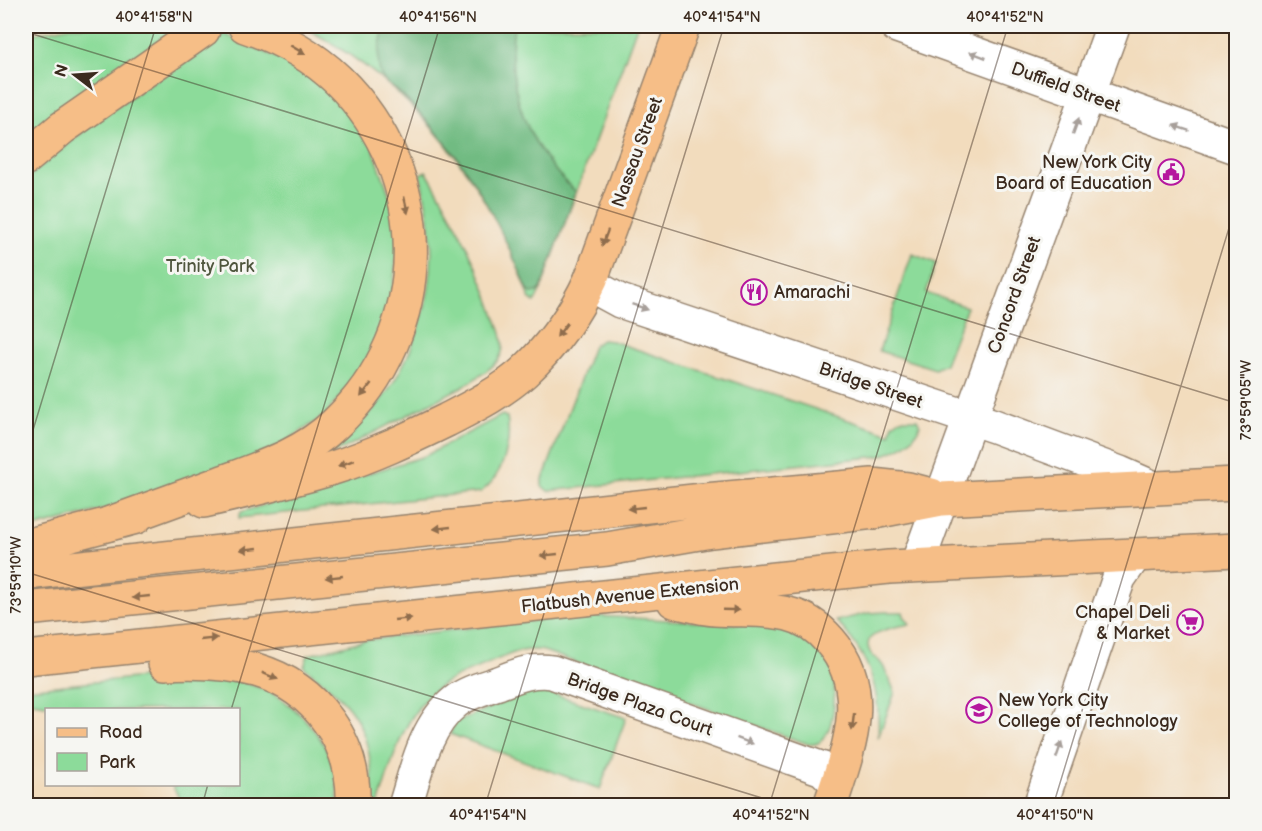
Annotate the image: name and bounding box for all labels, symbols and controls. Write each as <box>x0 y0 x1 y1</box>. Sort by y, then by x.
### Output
text: 40°41'58"N <box>115 8 193 27</box>
text: 40°41'56"N <box>399 8 477 27</box>
text: 40°41'54"N <box>683 8 761 27</box>
text: 40°41'52"N <box>966 8 1044 27</box>
north arrow <box>45 45 105 105</box>
one-way arrow <box>290 45 307 55</box>
one-way arrow <box>969 50 987 59</box>
street label: Duffield Street <box>1008 58 1124 117</box>
text: N <box>51 63 73 80</box>
street label: Nassau Street <box>608 94 667 210</box>
one-way arrow <box>1071 117 1081 135</box>
one-way arrow <box>1172 122 1190 132</box>
place label: New York City Board of Education <box>995 152 1153 194</box>
public building icon: New York City Board of Education <box>1156 157 1186 187</box>
one-way arrow <box>402 196 411 215</box>
one-way arrow <box>600 230 610 248</box>
street label: Concord Street <box>984 233 1046 357</box>
park label: Trinity Park <box>166 256 254 277</box>
restaurant icon: Amarachi <box>739 277 769 307</box>
place label: Amarachi <box>774 282 850 303</box>
one-way arrow <box>631 303 649 313</box>
one-way arrow <box>556 322 568 337</box>
street label: Bridge Street <box>816 358 926 413</box>
text: 73°59'05"W <box>1237 359 1256 440</box>
one-way arrow <box>360 383 372 398</box>
one-way arrow <box>336 459 354 469</box>
one-way arrow <box>627 503 646 513</box>
one-way arrow <box>433 523 452 533</box>
text: 73°59'10"W <box>7 536 26 614</box>
one-way arrow <box>239 544 258 554</box>
one-way arrow <box>540 550 559 560</box>
one-way arrow <box>325 572 344 582</box>
street label: Flatbush Avenue Extension <box>520 574 740 617</box>
one-way arrow <box>131 592 150 602</box>
place label: Chapel Deli & Market <box>1075 602 1170 644</box>
one-way arrow <box>722 605 741 614</box>
supermarket icon: Chapel Deli & Market <box>1175 607 1205 637</box>
one-way arrow <box>394 614 413 624</box>
one-way arrow <box>200 634 219 644</box>
street label: Bridge Plaza Court <box>564 668 716 741</box>
one-way arrow <box>262 671 280 681</box>
place label: New York City College of Technology <box>998 690 1179 732</box>
school or university icon: New York City College of Technology <box>964 695 994 725</box>
legend <box>45 708 240 786</box>
one-way arrow <box>849 712 858 731</box>
text: Road <box>99 722 143 743</box>
one-way arrow <box>736 737 754 746</box>
one-way arrow <box>1055 741 1064 759</box>
text: Park <box>99 752 135 773</box>
text: 40°41'54"N <box>449 806 527 825</box>
text: 40°41'52"N <box>732 806 810 825</box>
text: 40°41'50"N <box>1016 806 1094 825</box>

